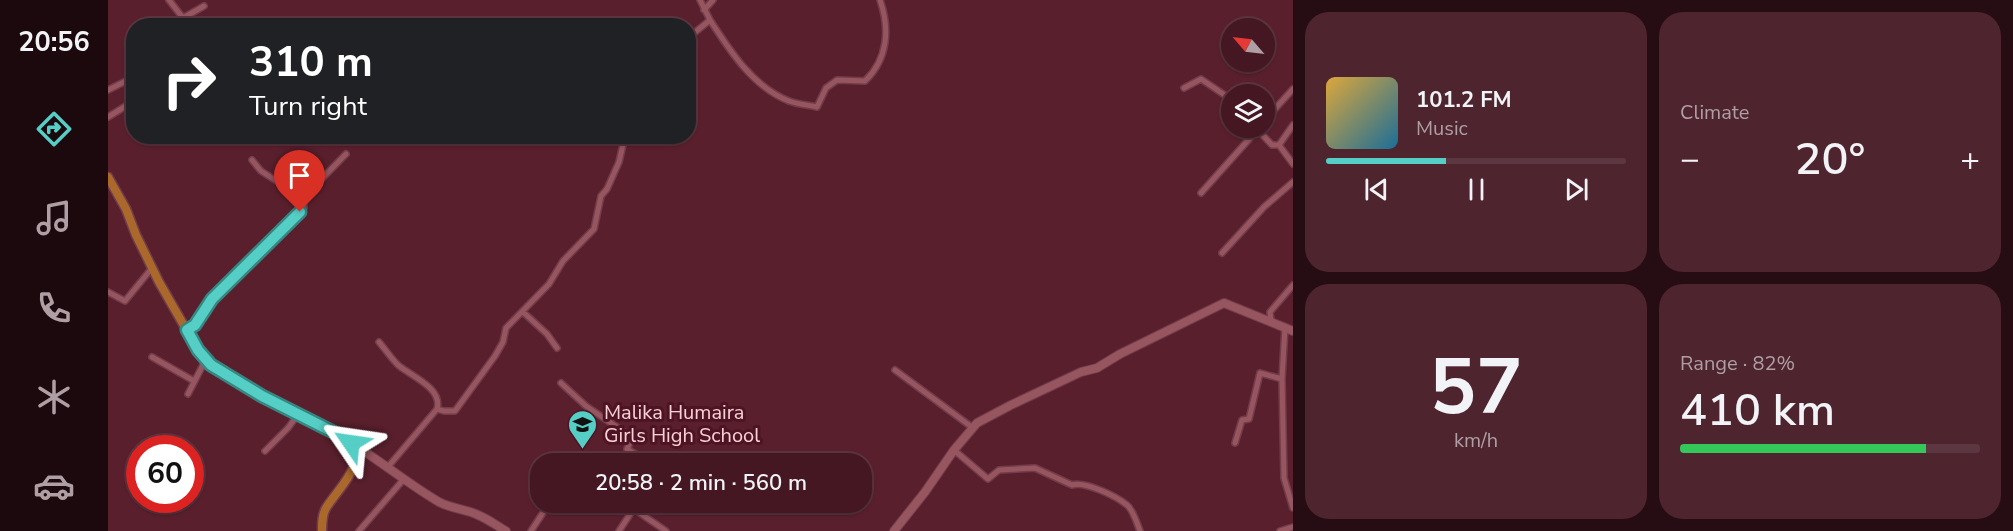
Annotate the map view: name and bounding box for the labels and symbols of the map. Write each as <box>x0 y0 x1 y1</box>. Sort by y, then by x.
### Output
north arrow <box>1221 18 1275 72</box>
pin <box>274 150 325 212</box>
place label: Malika Humaira Girls High School <box>604 399 760 449</box>
school or university icon: Malika Humaira Girls High School <box>567 408 599 450</box>
position arrow <box>319 411 383 475</box>
speed limit sign: 60 <box>126 435 204 513</box>

